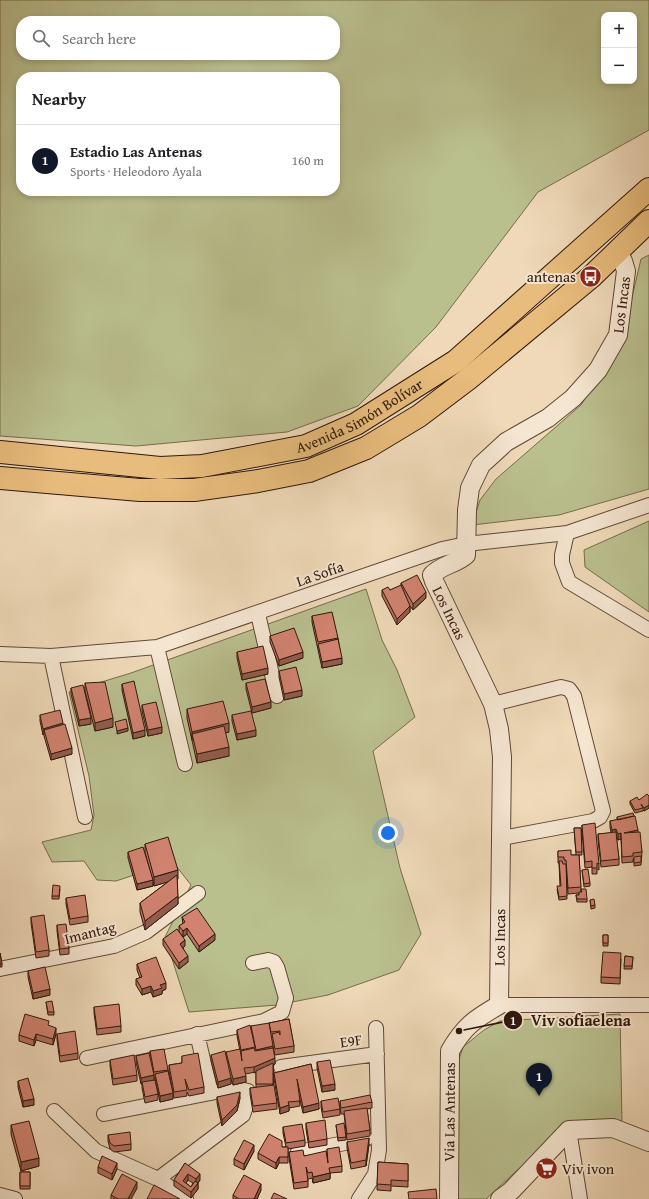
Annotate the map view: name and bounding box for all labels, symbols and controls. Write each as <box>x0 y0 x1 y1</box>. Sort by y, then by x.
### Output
map controls <box>601 12 637 84</box>
button: + <box>601 12 637 48</box>
search box <box>16 16 340 60</box>
icon: search <box>30 27 52 49</box>
text: Search here <box>62 28 136 49</box>
button: − <box>601 48 637 84</box>
text: Nearby <box>32 86 86 111</box>
text: Estadio Las Antenas <box>70 141 202 162</box>
text: 1 <box>42 151 48 170</box>
text: 160 m <box>292 151 324 170</box>
text: Sports · Heleodoro Ayala <box>70 162 202 181</box>
bus stop icon: antenas <box>578 264 604 290</box>
place label: antenas <box>527 266 576 287</box>
street label: Los Incas <box>607 275 635 334</box>
street label: Avenida Simón Bolívar <box>294 373 427 458</box>
street label: La Sofía <box>293 556 346 591</box>
street label: Los Incas <box>428 583 471 643</box>
your location <box>378 823 398 843</box>
street label: Los Incas <box>488 909 510 966</box>
street label: Imantag <box>62 916 118 949</box>
callout: Viv sofiaelena <box>503 1006 639 1034</box>
text: Viv sofiaelena <box>531 1008 632 1032</box>
text: 1 <box>510 1012 516 1029</box>
street label: E9F <box>339 1029 363 1052</box>
street label: Via Las Antenas <box>438 1062 460 1162</box>
pin: 1 <box>526 1063 552 1096</box>
supermarket icon: Viv ivon <box>533 1156 559 1182</box>
place label: Viv ivon <box>562 1158 615 1179</box>

